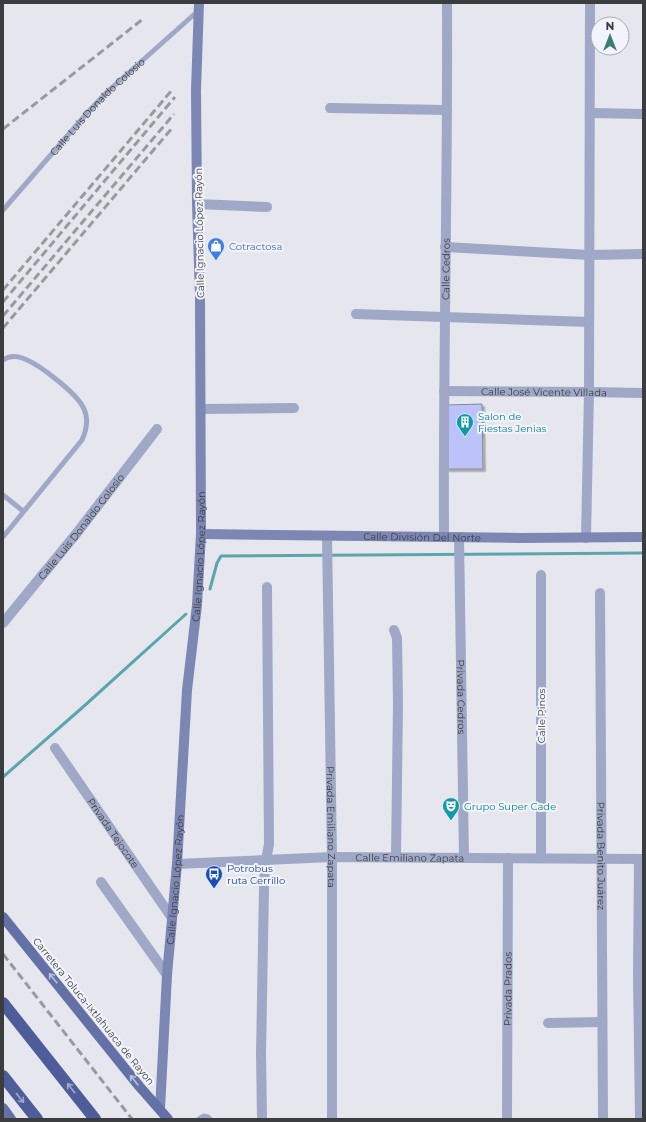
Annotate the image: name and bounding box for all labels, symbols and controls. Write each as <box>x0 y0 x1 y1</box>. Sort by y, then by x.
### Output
north arrow <box>590 16 630 56</box>
text: N <box>606 19 614 33</box>
street label: Calle Luis Donaldo Colosio <box>47 55 148 158</box>
street label: Calle Ignacio López Rayón <box>192 168 207 298</box>
shop icon: Cotractosa <box>206 236 226 261</box>
street label: Calle Cedros <box>439 238 453 300</box>
place label: Cotractosa <box>229 240 282 253</box>
street label: Calle José Vicente Villada <box>481 385 607 399</box>
place label: Salon de Fiestas Jenias <box>478 410 547 435</box>
building icon: Salon de Fiestas Jenias <box>455 412 475 437</box>
street label: Calle Luis Donaldo Colosio <box>35 471 127 582</box>
street label: Calle Ignacio López Rayón <box>189 491 208 623</box>
street label: Calle División Del Norte <box>363 530 481 544</box>
street label: Privada Cedros <box>454 659 468 735</box>
street label: Calle Pinos <box>535 689 548 743</box>
street label: Privada Emiliano Zapata <box>324 766 338 888</box>
street label: Privada Tejocote <box>84 796 142 871</box>
theatre icon: Grupo Super Cade <box>441 796 461 821</box>
place label: Grupo Super Cade <box>464 800 556 813</box>
street label: Privada Benito Juárez <box>594 802 608 910</box>
street label: Calle Ignacio López Rayón <box>164 814 187 945</box>
street label: Calle Emiliano Zapata <box>355 851 464 865</box>
place label: Potrobus ruta Cerrillo <box>227 862 285 887</box>
bus stop icon: Potrobus ruta Cerrillo <box>204 864 224 889</box>
street label: Carretera Toluca-Ixtlahuaca de Rayon <box>30 935 157 1088</box>
street label: Privada Prados <box>501 952 515 1026</box>
one-way arrow <box>48 973 57 984</box>
one-way arrow <box>130 1074 138 1085</box>
one-way arrow <box>66 1083 75 1094</box>
one-way arrow <box>16 1092 24 1103</box>

